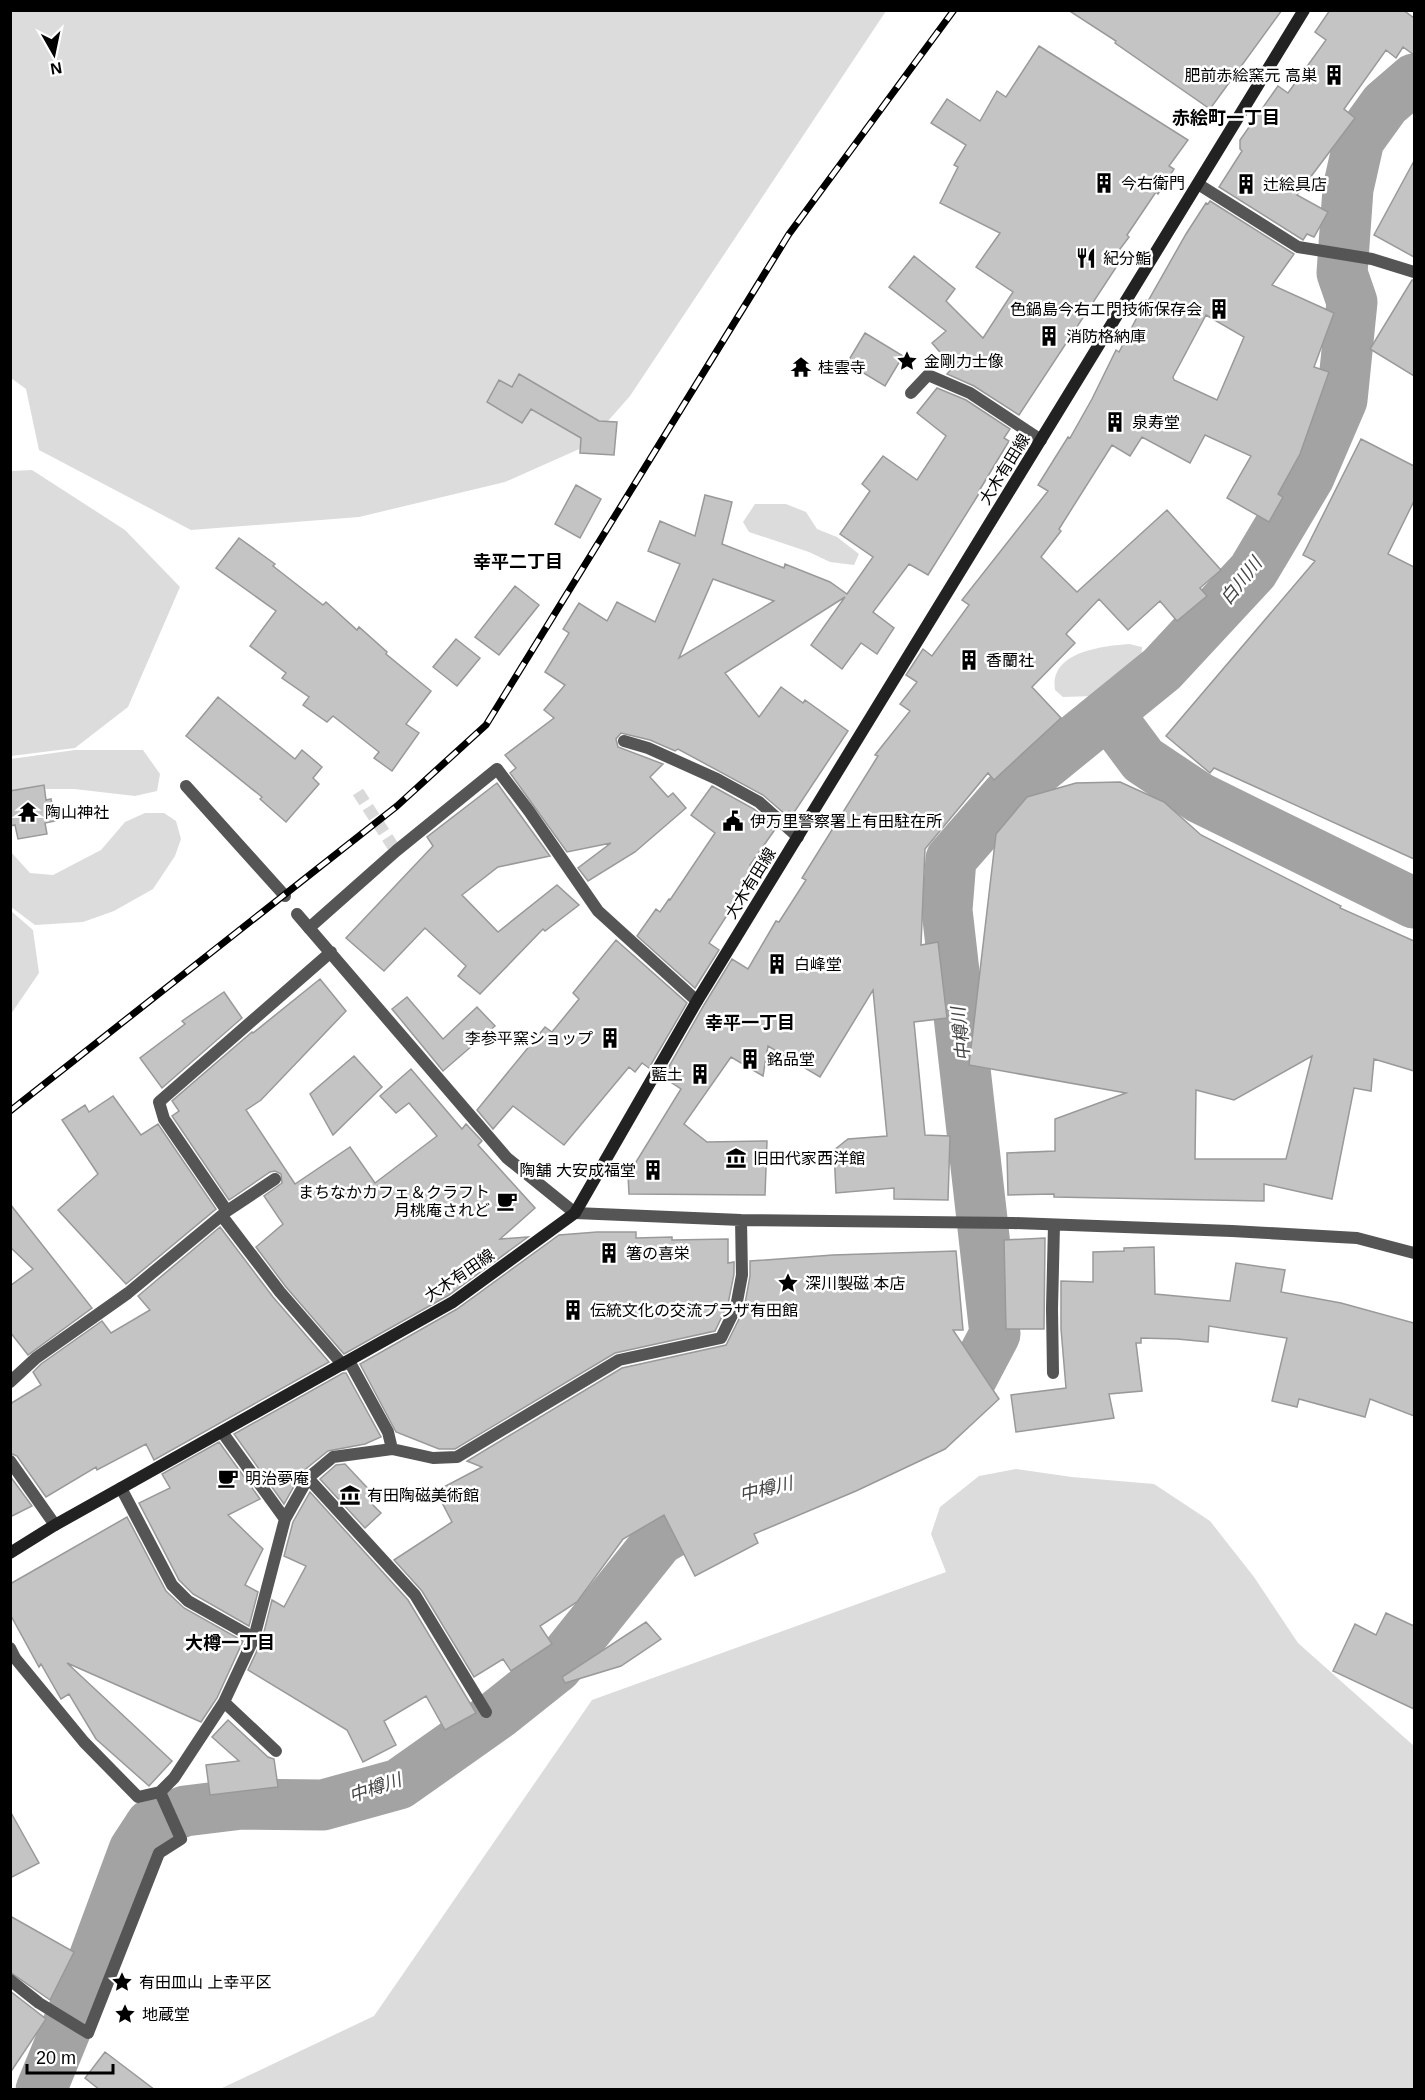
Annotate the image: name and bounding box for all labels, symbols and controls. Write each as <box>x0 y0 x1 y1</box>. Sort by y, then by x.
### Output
north arrow <box>24 24 84 84</box>
text: N <box>49 59 63 78</box>
building icon: 肥前赤絵窯元 高巣 <box>1322 63 1346 87</box>
place label: 肥前赤絵窯元 高巣 <box>1185 67 1317 84</box>
district label: 赤絵町一丁目 <box>1172 108 1280 128</box>
building icon: 今右衛門 <box>1092 171 1116 195</box>
building icon: 辻絵具店 <box>1234 172 1258 196</box>
place label: 今右衛門 <box>1121 175 1185 192</box>
place label: 辻絵具店 <box>1263 176 1327 193</box>
restaurant icon: 紀分鮨 <box>1074 246 1098 270</box>
place label: 紀分鮨 <box>1103 250 1151 267</box>
building icon: 色鍋島今右エ門技術保存会 <box>1207 297 1231 321</box>
place label: 色鍋島今右エ門技術保存会 <box>1010 301 1202 318</box>
building icon: 消防格納庫 <box>1037 324 1061 348</box>
place label: 消防格納庫 <box>1066 328 1146 345</box>
place icon: 金剛力士像 <box>895 349 919 373</box>
place label: 金剛力士像 <box>924 353 1004 370</box>
temple icon: 桂雲寺 <box>789 355 813 379</box>
place label: 桂雲寺 <box>818 359 866 376</box>
building icon: 泉寿堂 <box>1103 410 1127 434</box>
place label: 泉寿堂 <box>1132 414 1180 431</box>
street label: 大木有田線 <box>976 431 1033 508</box>
district label: 幸平二丁目 <box>473 552 563 572</box>
water label: 白川川 <box>1216 552 1267 608</box>
building icon: 香蘭社 <box>957 648 981 672</box>
place label: 香蘭社 <box>986 652 1034 669</box>
temple icon: 陶山神社 <box>16 800 40 824</box>
place label: 陶山神社 <box>45 804 109 821</box>
public building icon: 伊万里警察署上有田駐在所 <box>721 809 745 833</box>
place label: 伊万里警察署上有田駐在所 <box>750 813 942 830</box>
street label: 大木有田線 <box>722 845 779 922</box>
building icon: 白峰堂 <box>765 952 789 976</box>
place label: 白峰堂 <box>794 956 842 973</box>
water label: 中樽川 <box>948 1004 974 1062</box>
district label: 幸平一丁目 <box>705 1013 795 1033</box>
building icon: 李参平窯ショップ <box>598 1026 622 1050</box>
place label: 李参平窯ショップ <box>465 1030 593 1047</box>
building icon: 銘品堂 <box>738 1047 762 1071</box>
place label: 銘品堂 <box>767 1051 815 1068</box>
building icon: 藍土 <box>688 1062 712 1086</box>
place label: 藍土 <box>651 1066 683 1083</box>
museum icon: 旧田代家西洋館 <box>724 1146 748 1170</box>
place label: 旧田代家西洋館 <box>753 1150 865 1167</box>
building icon: 陶舗 大安成福堂 <box>641 1158 665 1182</box>
place label: 陶舗 大安成福堂 <box>520 1162 636 1179</box>
place label: まちなかカフェ＆クラフト 月桃庵されど <box>298 1184 490 1219</box>
cafe icon: まちなかカフェ＆クラフト 月桃庵されど <box>495 1189 519 1213</box>
building icon: 箸の喜栄 <box>597 1241 621 1265</box>
place label: 箸の喜栄 <box>626 1245 690 1262</box>
street label: 大木有田線 <box>421 1246 497 1305</box>
place icon: 深川製磁 本店 <box>776 1271 800 1295</box>
place label: 深川製磁 本店 <box>805 1275 905 1292</box>
building icon: 伝統文化の交流プラザ有田館 <box>561 1298 585 1322</box>
place label: 伝統文化の交流プラザ有田館 <box>590 1302 798 1319</box>
cafe icon: 明治夢庵 <box>216 1466 240 1490</box>
place label: 明治夢庵 <box>245 1470 309 1487</box>
water label: 中樽川 <box>737 1473 797 1505</box>
museum icon: 有田陶磁美術館 <box>338 1483 362 1507</box>
place label: 有田陶磁美術館 <box>367 1487 479 1504</box>
district label: 大樽一丁目 <box>185 1633 275 1653</box>
water label: 中樽川 <box>346 1769 406 1806</box>
place icon: 有田皿山 上幸平区 <box>110 1970 134 1994</box>
place label: 有田皿山 上幸平区 <box>139 1974 271 1991</box>
place icon: 地蔵堂 <box>113 2002 137 2026</box>
place label: 地蔵堂 <box>142 2006 190 2023</box>
scale bar <box>27 2037 112 2075</box>
text: 20 m <box>36 2048 76 2068</box>

